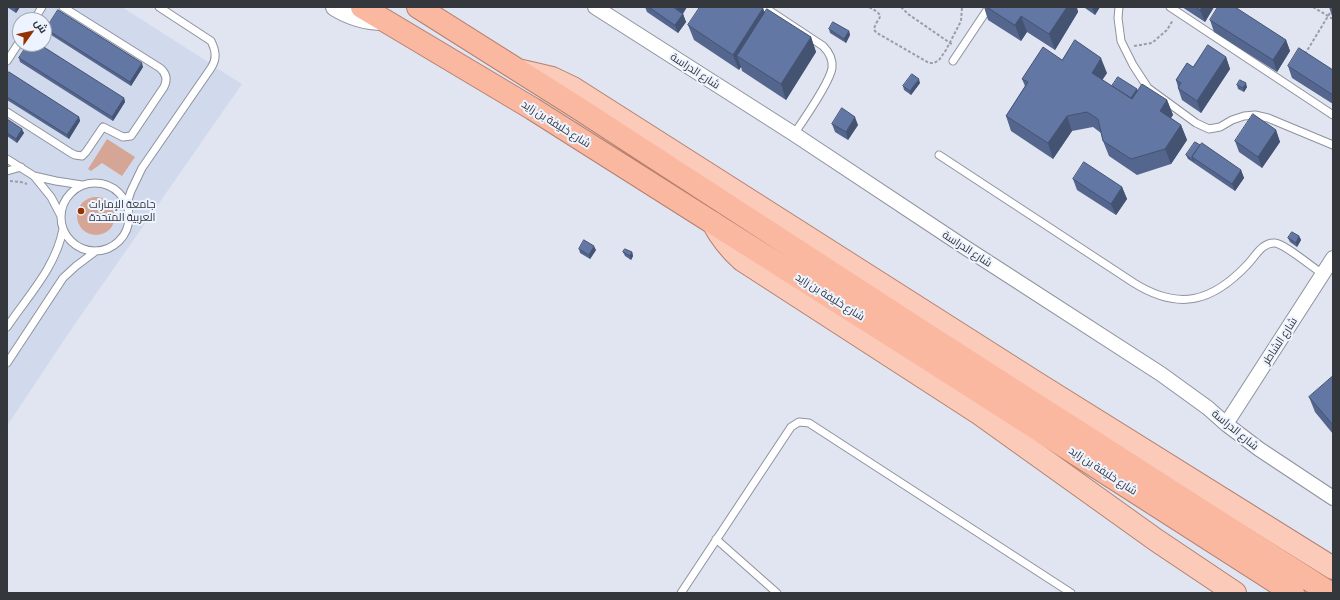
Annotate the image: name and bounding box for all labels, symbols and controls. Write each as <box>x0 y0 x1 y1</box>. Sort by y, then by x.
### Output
north arrow <box>12 12 52 52</box>
text: ش <box>32 17 50 35</box>
street label: شارع الدراسة <box>668 50 722 92</box>
street label: شارع خليفة بن زايد <box>519 97 593 151</box>
place label: جامعة الإمارات العربية المتحدة <box>89 198 156 224</box>
marker: جامعة الإمارات العربية المتحدة <box>76 206 86 216</box>
street label: شارع الدراسة <box>940 228 994 270</box>
street label: شارع خليفة بن زايد <box>793 270 867 324</box>
street label: شارع الشاطر <box>1260 315 1300 367</box>
street label: شارع الدراسة <box>1209 407 1261 453</box>
street label: شارع خليفة بن زايد <box>1066 444 1140 498</box>

